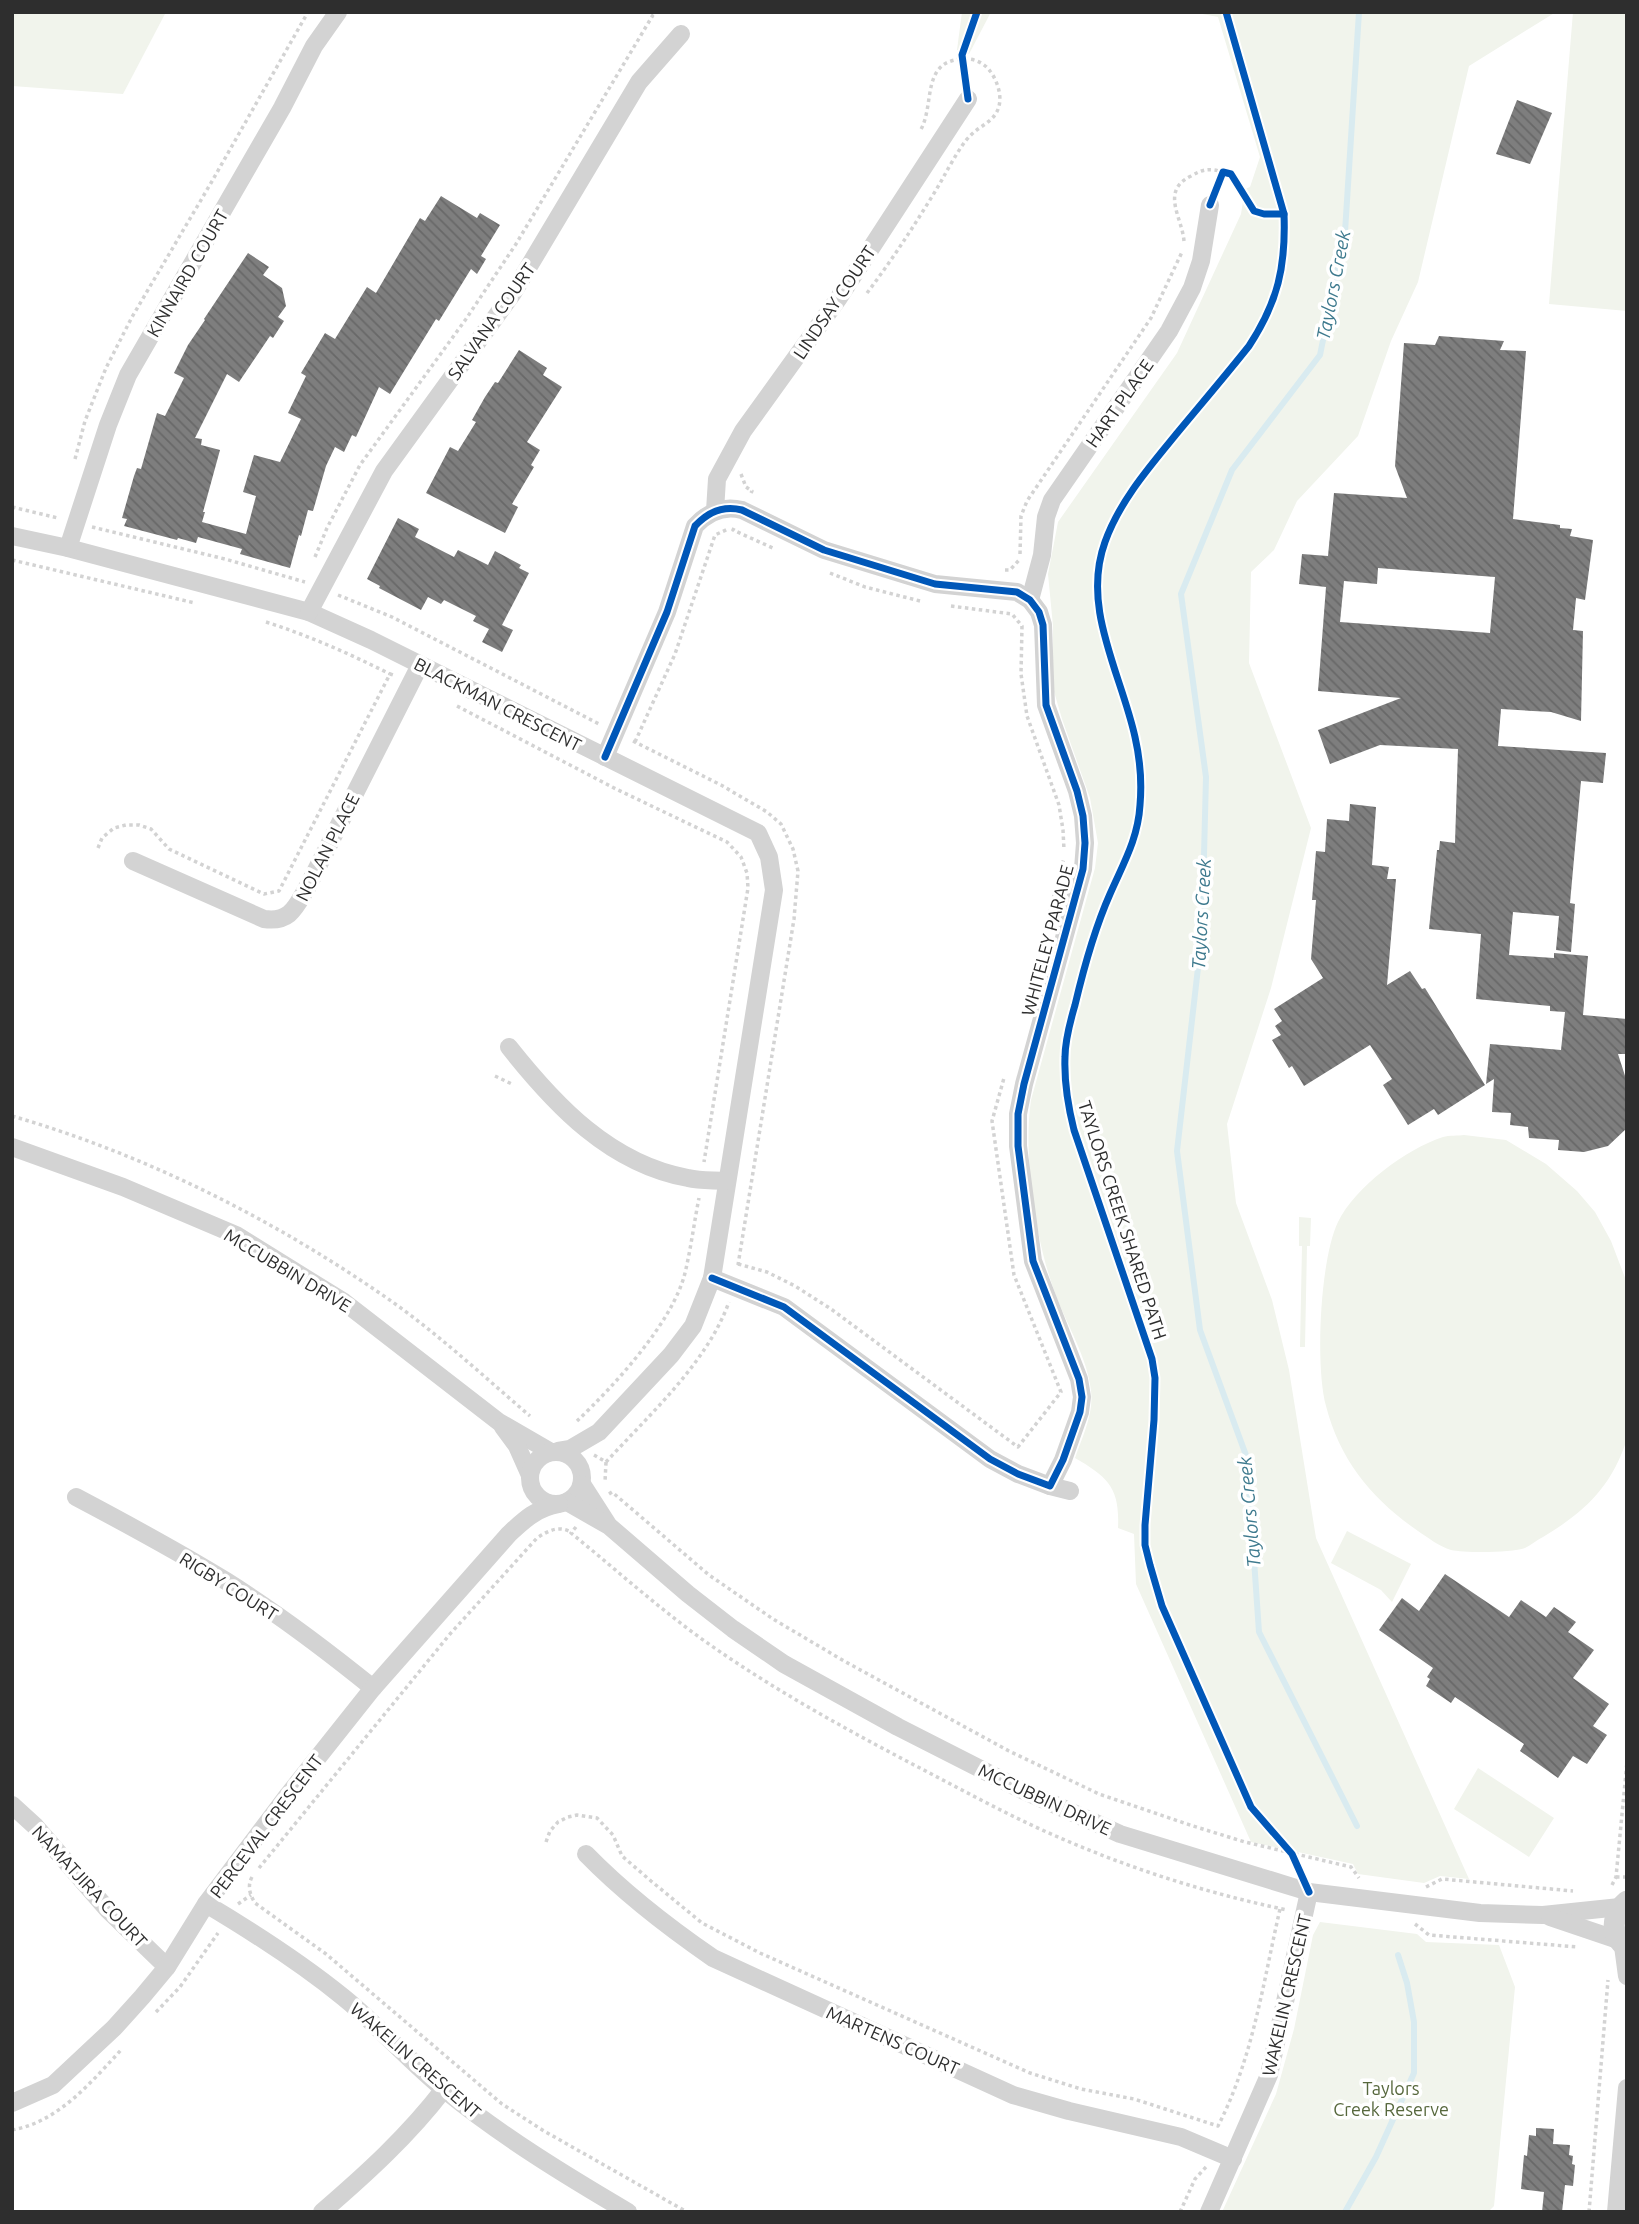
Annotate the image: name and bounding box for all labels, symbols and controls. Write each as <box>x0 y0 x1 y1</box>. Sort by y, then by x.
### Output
street label: KINNAIRD COURT <box>142 206 232 340</box>
water label: Taylors Creek <box>1312 228 1354 342</box>
street label: LINDSAY COURT <box>789 242 879 362</box>
street label: SALVANA COURT <box>443 259 539 383</box>
street label: HART PLACE <box>1081 355 1157 451</box>
street label: BLACKMAN CRESCENT <box>411 653 585 755</box>
street label: NOLAN PLACE <box>291 790 363 904</box>
water label: Taylors Creek <box>1187 858 1215 970</box>
street label: WHITELEY PARADE <box>1017 862 1077 1018</box>
street label: TAYLORS CREEK SHARED PATH <box>1075 1098 1171 1342</box>
street label: MCCUBBIN DRIVE <box>221 1224 355 1316</box>
water label: Taylors Creek <box>1233 1455 1265 1568</box>
street label: RIGBY COURT <box>176 1548 282 1624</box>
street label: PERCEVAL CRESCENT <box>206 1750 326 1902</box>
street label: MCCUBBIN DRIVE <box>975 1759 1115 1839</box>
street label: NAMATJIRA COURT <box>29 1821 151 1951</box>
street label: WAKELIN CRESCENT <box>1258 1912 1314 2078</box>
street label: WAKELIN CRESCENT <box>347 1998 485 2122</box>
street label: MARTENS COURT <box>823 2002 963 2078</box>
park label: Taylors Creek Reserve <box>1333 2078 1449 2119</box>

